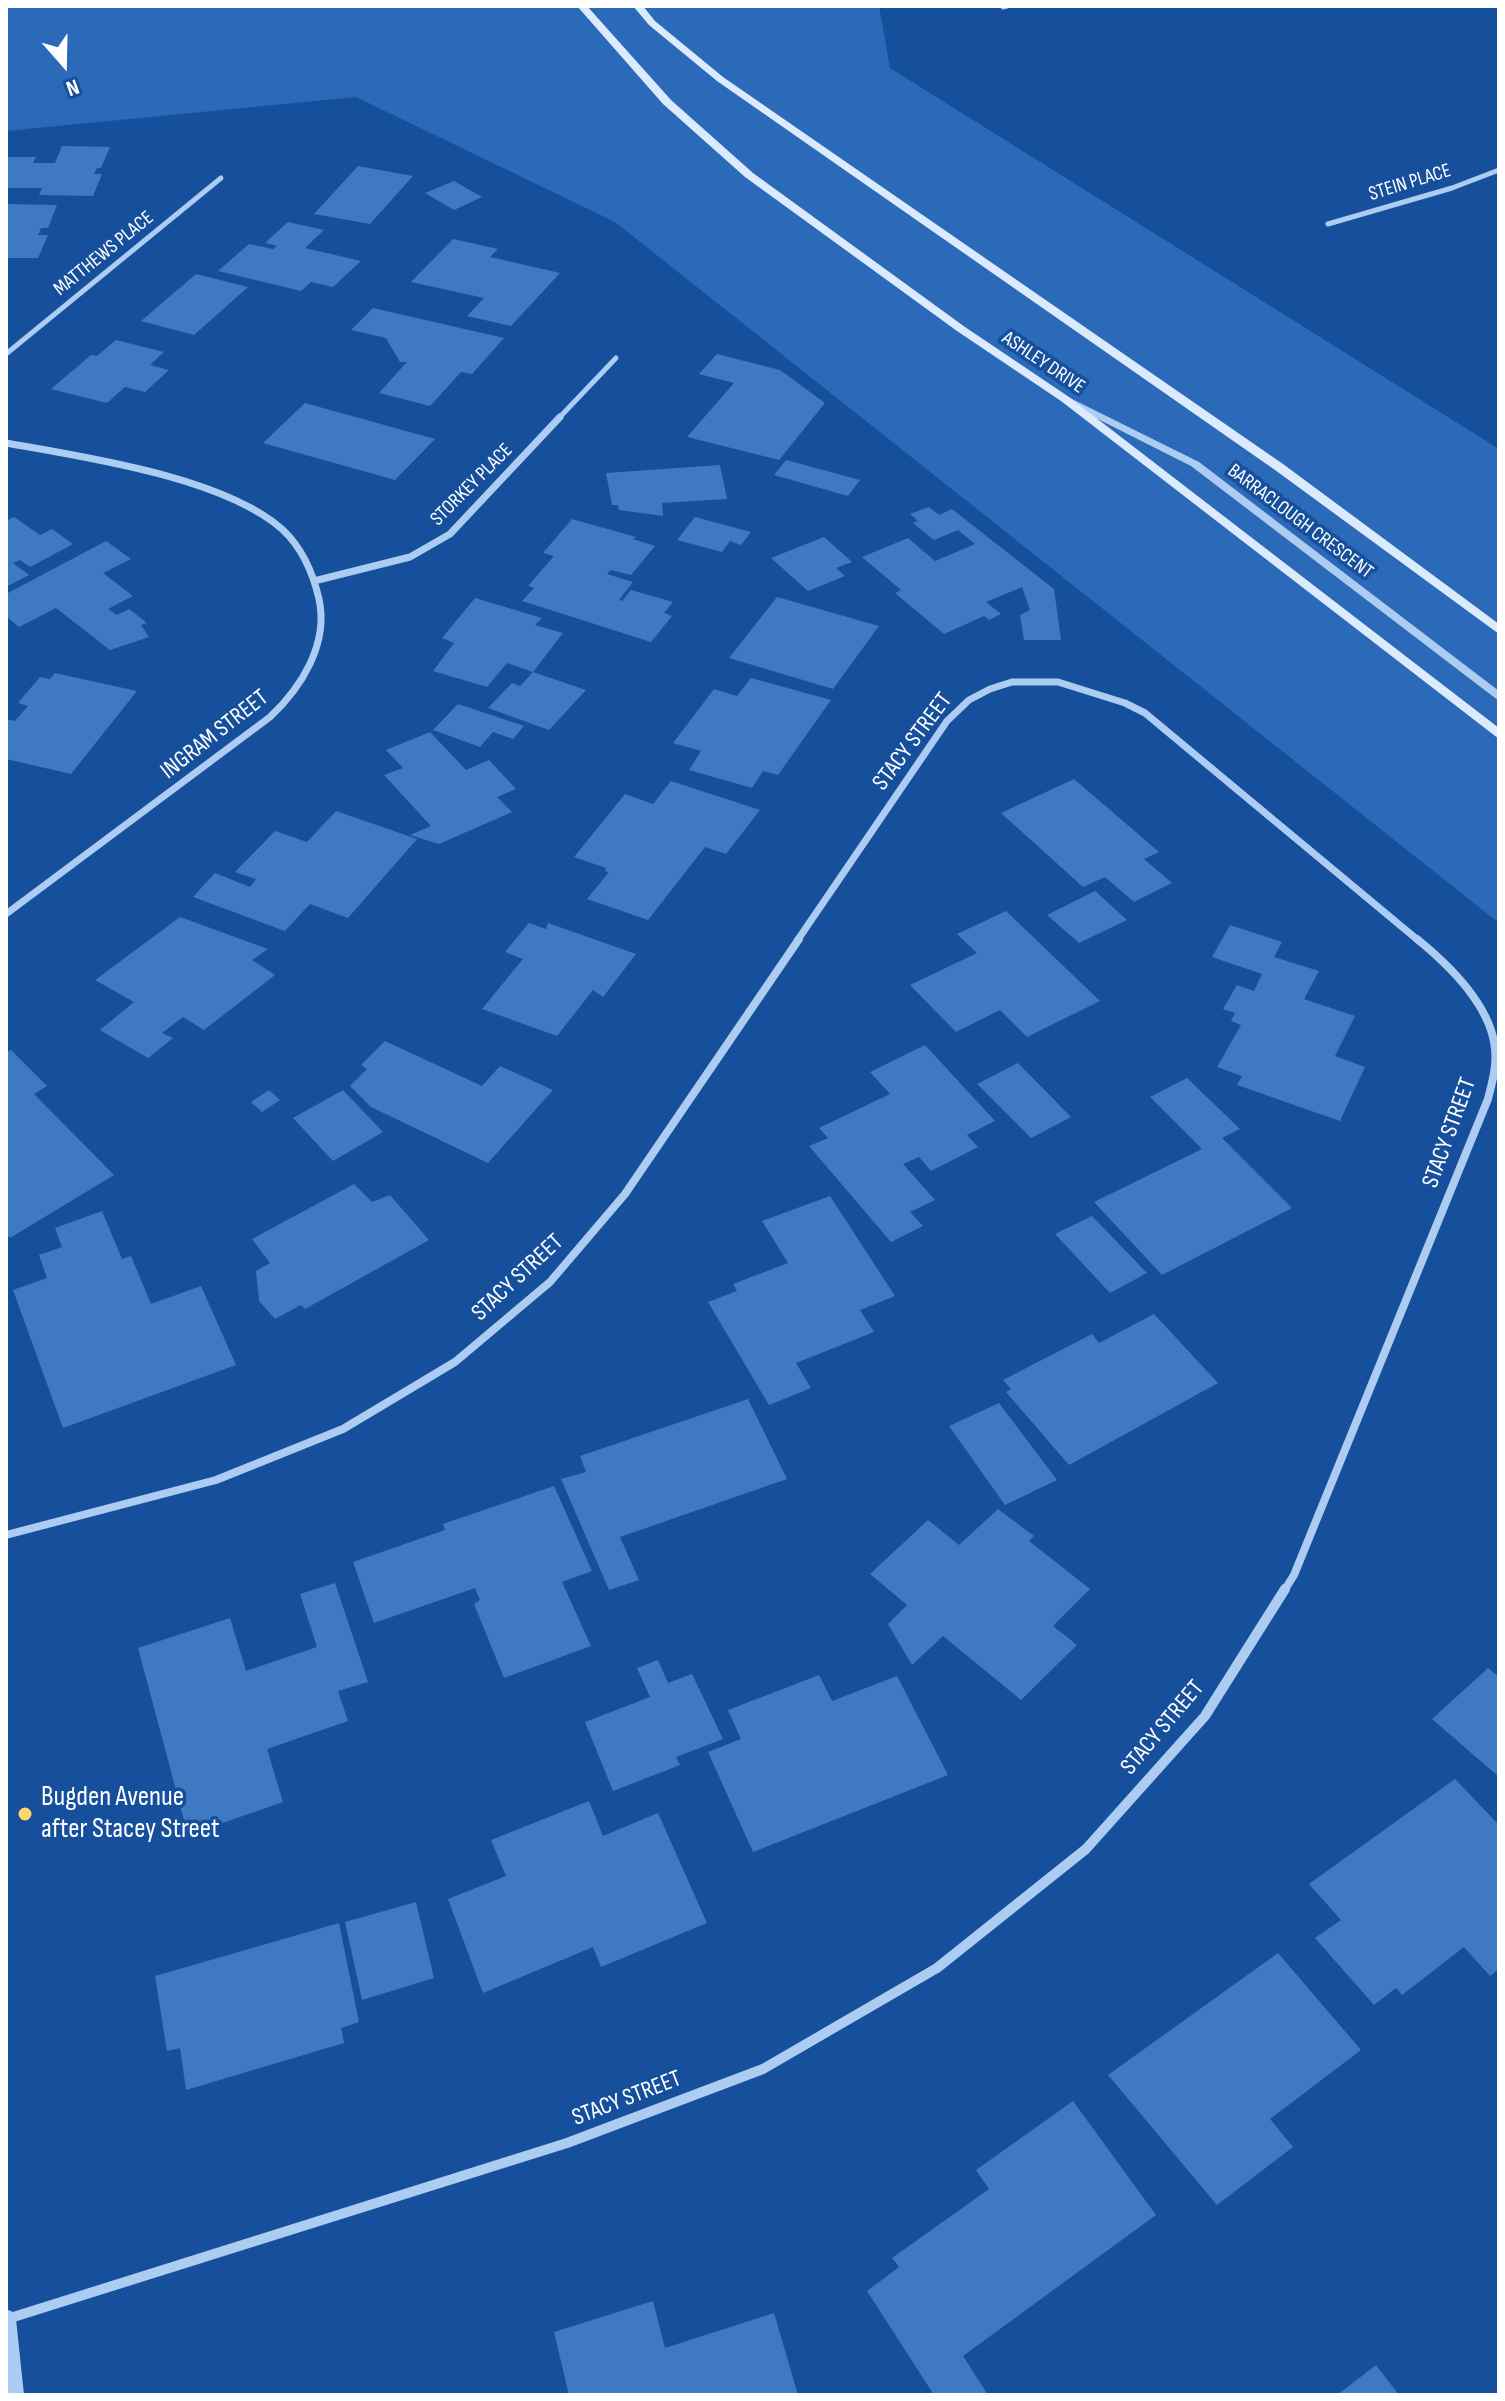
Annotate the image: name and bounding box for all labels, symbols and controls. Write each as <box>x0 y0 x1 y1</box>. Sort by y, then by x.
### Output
north arrow <box>24 24 104 104</box>
text: N <box>62 72 83 102</box>
street label: STEIN PLACE <box>1366 159 1454 207</box>
street label: MATTHEWS PLACE <box>49 206 159 302</box>
street label: ASHLEY DRIVE <box>997 327 1089 399</box>
street label: STORKEY PLACE <box>426 439 518 531</box>
street label: BARRACLOUGH CRESCENT <box>1223 459 1377 585</box>
street label: INGRAM STREET <box>155 684 275 786</box>
street label: STACY STREET <box>867 688 959 796</box>
street label: STACY STREET <box>1417 1074 1483 1192</box>
street label: STACY STREET <box>466 1228 570 1328</box>
street label: STACY STREET <box>1115 1675 1211 1781</box>
place label: Bugden Avenue after Stacey Street <box>41 1781 220 1847</box>
marker: Bugden Avenue after Stacey Street <box>16 1805 34 1823</box>
street label: STACY STREET <box>568 2065 686 2133</box>

